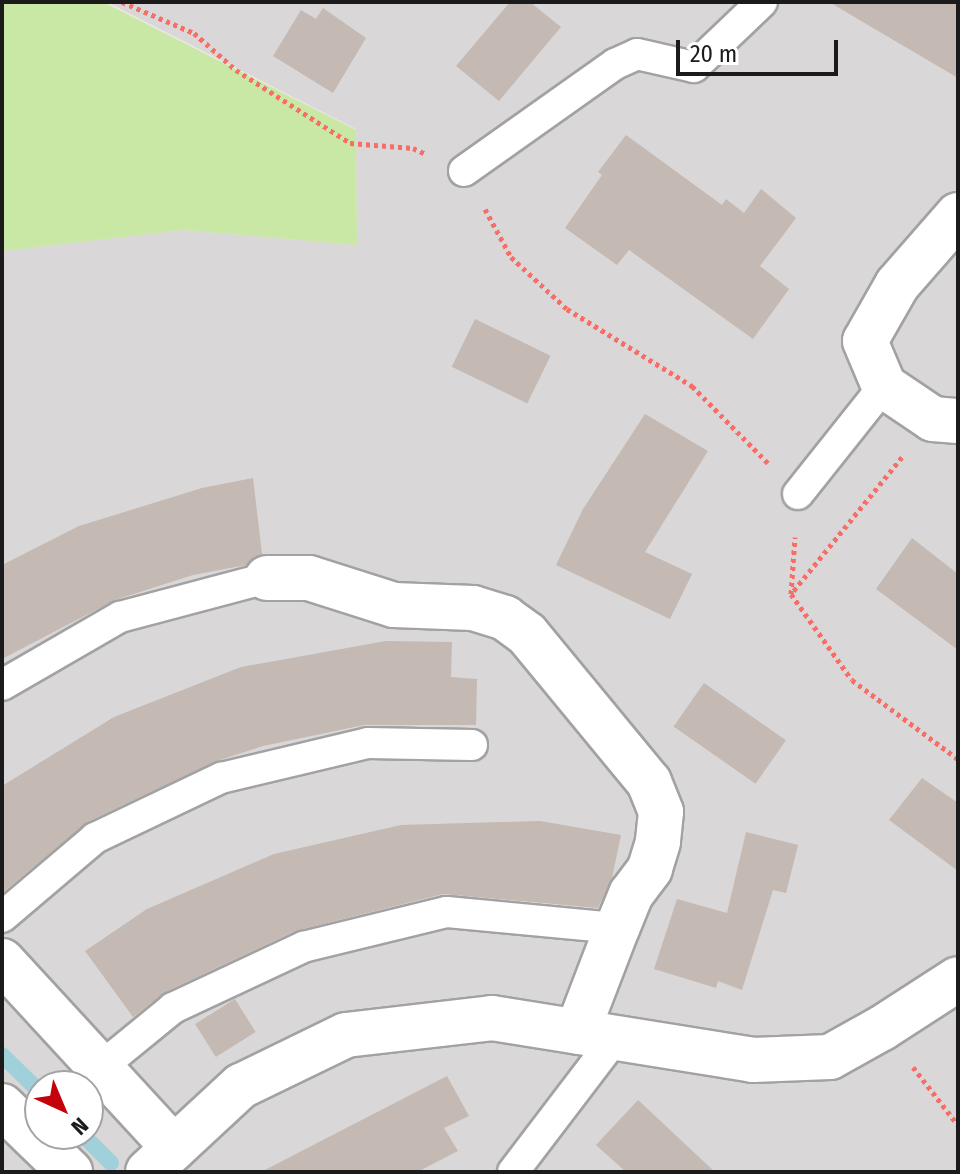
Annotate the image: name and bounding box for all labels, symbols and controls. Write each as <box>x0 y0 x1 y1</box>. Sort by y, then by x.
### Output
scale bar <box>680 24 842 74</box>
text: 20 m <box>690 40 737 68</box>
north arrow <box>24 1070 104 1150</box>
text: N <box>66 1112 94 1140</box>

